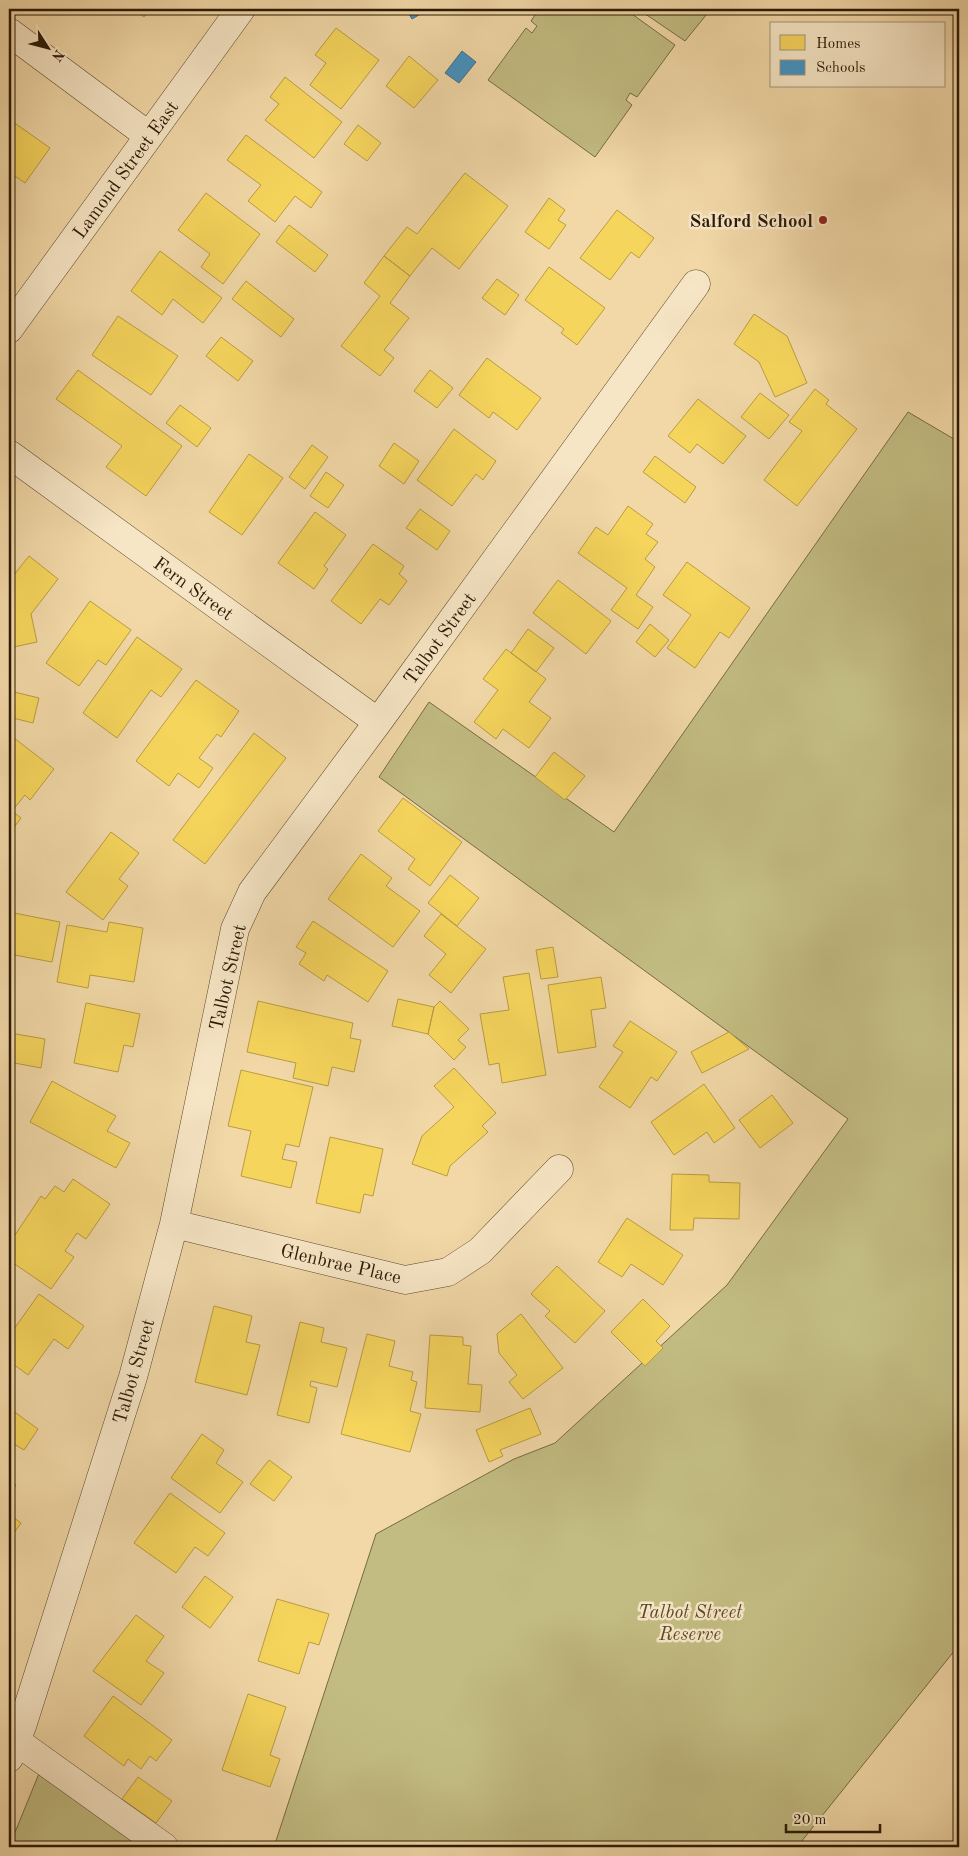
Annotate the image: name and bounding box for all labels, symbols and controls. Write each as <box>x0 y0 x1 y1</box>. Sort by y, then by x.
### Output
north arrow <box>22 22 72 72</box>
legend <box>770 22 946 88</box>
text: Homes <box>816 37 861 52</box>
text: N <box>49 47 67 64</box>
text: Schools <box>816 61 865 76</box>
street label: Lamond Street East <box>71 98 183 243</box>
place label: Salford School <box>689 213 813 232</box>
marker: Salford School <box>817 214 829 226</box>
street label: Fern Street <box>149 555 236 625</box>
street label: Talbot Street <box>401 590 481 689</box>
street label: Talbot Street <box>208 923 251 1033</box>
street label: Glenbrae Place <box>278 1242 403 1289</box>
street label: Talbot Street <box>111 1317 159 1426</box>
park label: Talbot Street Reserve <box>638 1604 743 1645</box>
scale bar <box>786 1801 879 1833</box>
text: 20 m <box>793 1813 827 1828</box>

